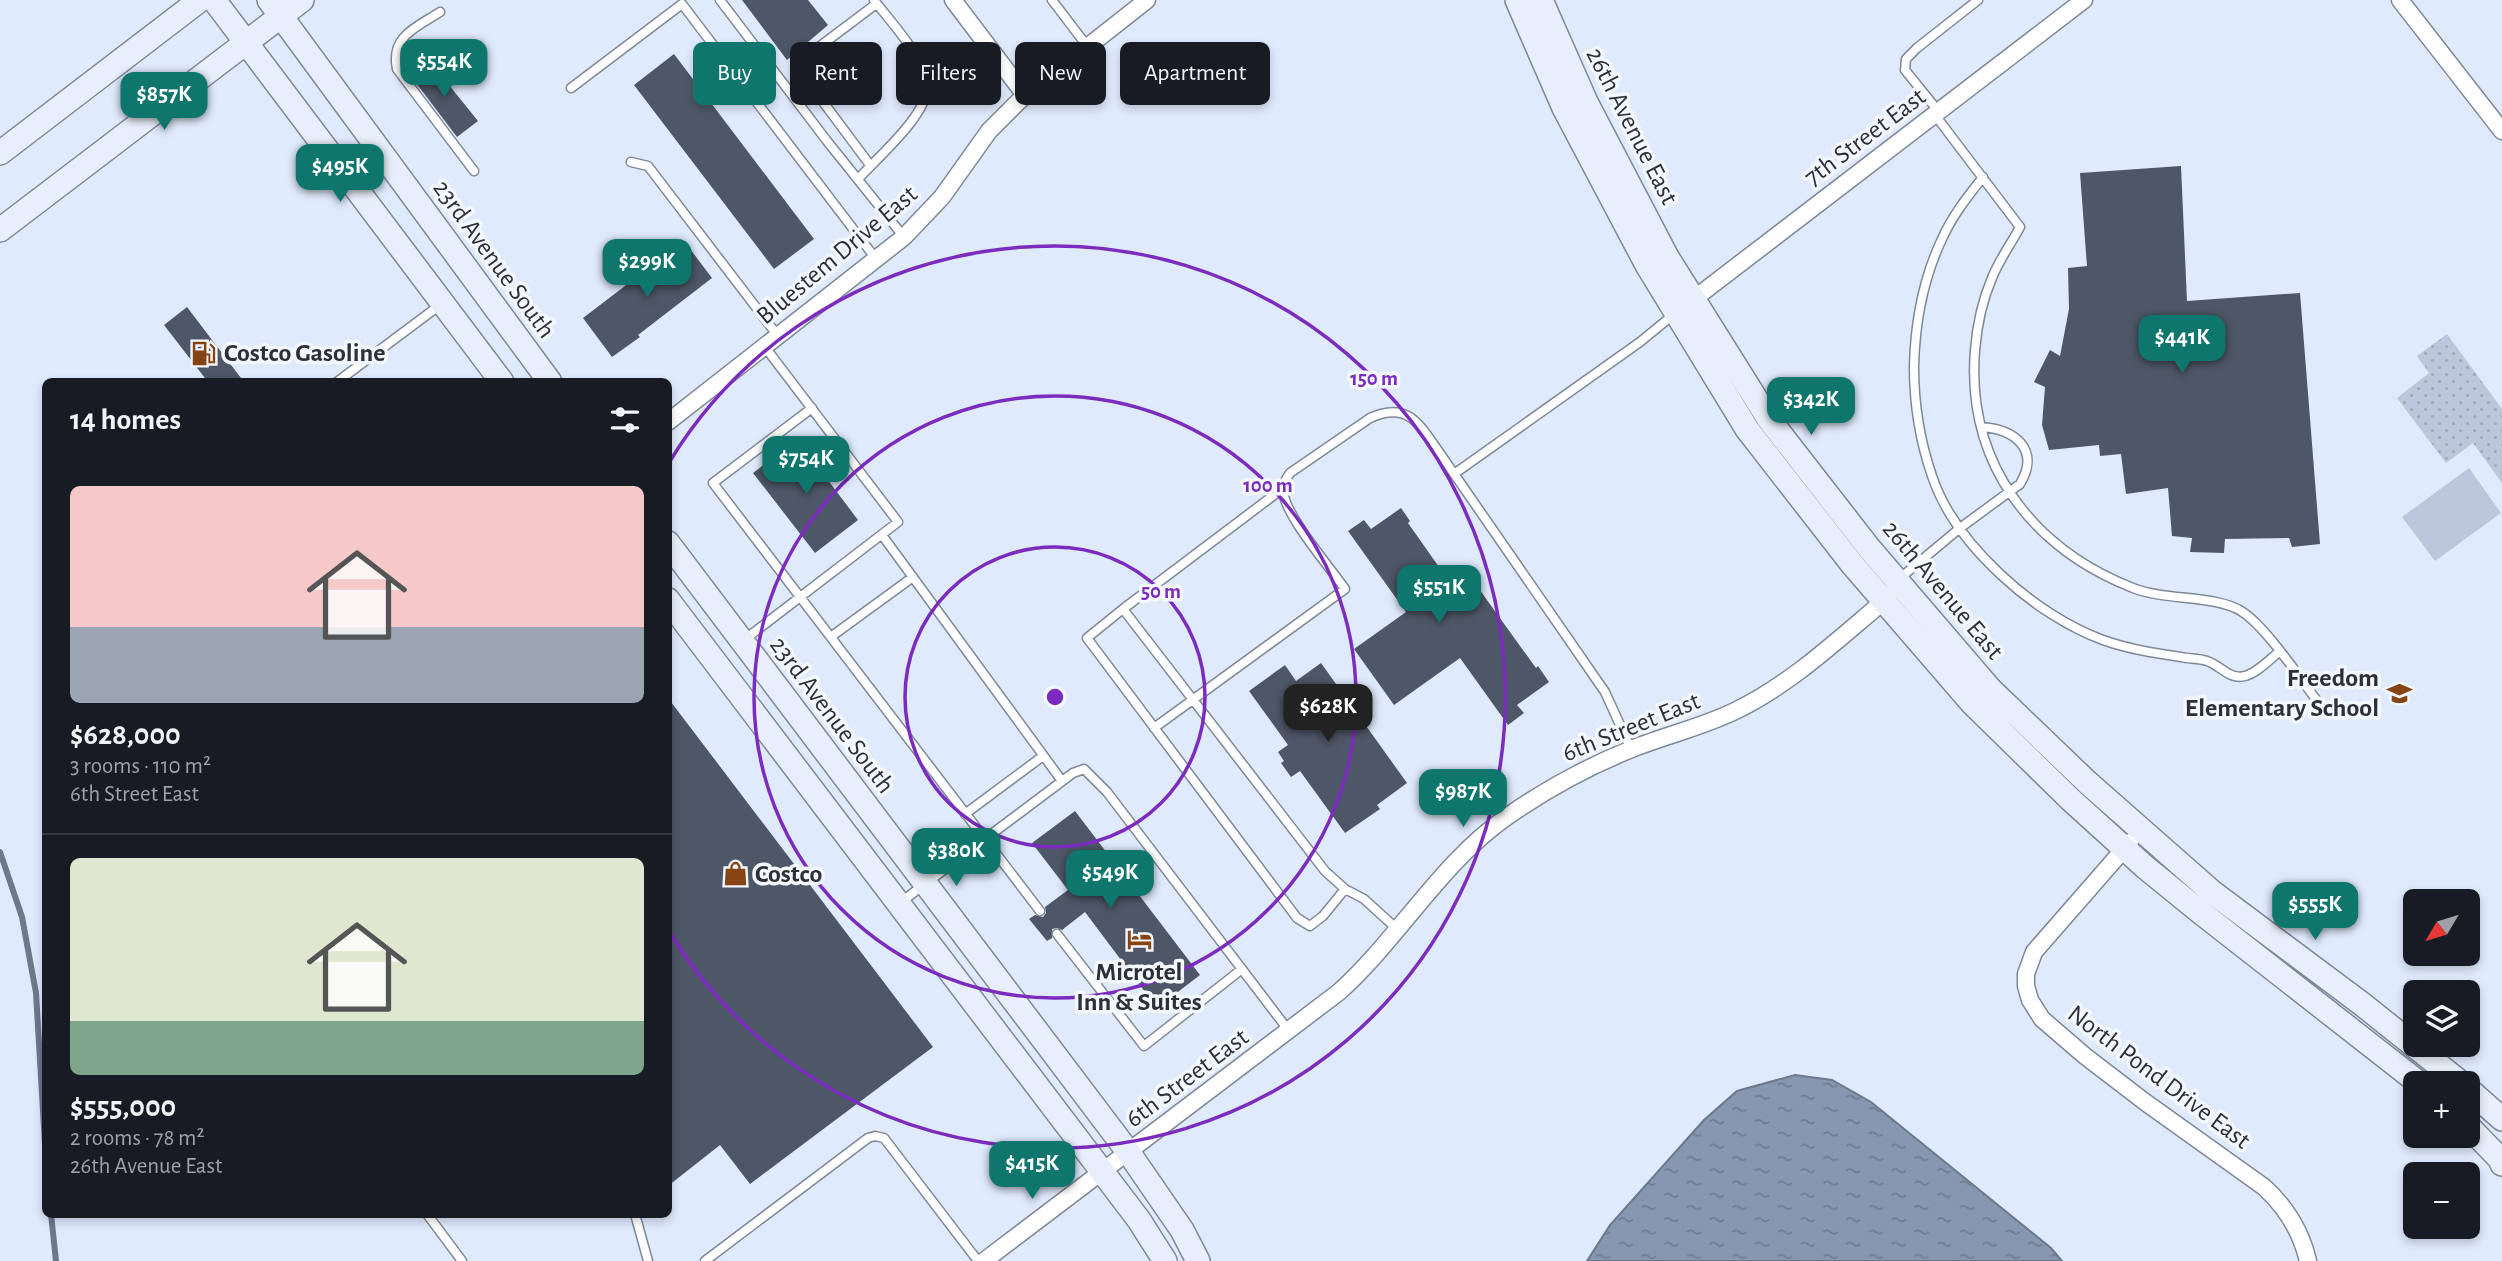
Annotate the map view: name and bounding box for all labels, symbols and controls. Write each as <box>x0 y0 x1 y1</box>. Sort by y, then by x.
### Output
pin: $554K <box>395 40 493 99</box>
chip: Buy <box>693 42 776 105</box>
chip: Rent <box>790 42 882 105</box>
chip: Filters <box>896 42 1001 105</box>
chip: New <box>1015 42 1106 105</box>
chip: Apartment <box>1120 42 1270 105</box>
street label: 26th Avenue East <box>1581 43 1683 209</box>
text: $554K <box>416 50 472 73</box>
pin: $857K <box>115 72 213 132</box>
text: $857K <box>137 83 192 106</box>
street label: 7th Street East <box>1800 83 1930 191</box>
pin: $495K <box>291 144 389 204</box>
text: $495K <box>312 155 368 178</box>
street label: 23rd Avenue South <box>428 175 560 343</box>
street label: Bluestem Drive East <box>752 181 922 329</box>
pin: $299K <box>598 240 696 299</box>
text: $299K <box>619 250 675 273</box>
pin: $441K <box>2133 316 2231 375</box>
text: $441K <box>2154 326 2210 349</box>
fuel station icon: Costco Gasoline <box>190 339 218 367</box>
place label: Costco Gasoline <box>224 340 386 366</box>
text: 150 m <box>1350 368 1398 389</box>
pin: $342K <box>1762 378 1860 437</box>
text: $342K <box>1783 388 1839 411</box>
icon: filters <box>606 401 644 439</box>
text: 14 homes <box>70 405 181 435</box>
pin: $754K <box>757 436 855 496</box>
text: $754K <box>778 447 834 470</box>
text: 100 m <box>1243 475 1293 496</box>
street label: 26th Avenue East <box>1878 516 2008 664</box>
icon: home <box>294 532 420 658</box>
pin: $551K <box>1390 566 1488 625</box>
text: $551K <box>1413 576 1465 599</box>
text: 50 m <box>1141 581 1181 602</box>
street label: 23rd Avenue South <box>765 632 899 798</box>
place label: Freedom Elementary School <box>2185 665 2379 721</box>
school or university icon: Freedom Elementary School <box>2385 679 2413 707</box>
pin: $628K <box>1279 684 1377 744</box>
centre of rings <box>1043 685 1067 709</box>
street label: 6th Street East <box>1559 688 1703 766</box>
text: $628K <box>1299 695 1357 718</box>
text: $628,000 <box>70 720 181 750</box>
text: 3 rooms · 110 m² <box>70 755 211 778</box>
pin: $987K <box>1414 770 1512 829</box>
text: $987K <box>1435 780 1491 803</box>
text: 6th Street East <box>70 783 199 806</box>
pin: $380K <box>907 828 1005 888</box>
text: $380K <box>927 839 985 862</box>
pin: $549K <box>1061 850 1159 910</box>
shop icon: Costco <box>721 860 749 888</box>
place label: Costco <box>755 861 822 887</box>
text: $549K <box>1082 861 1138 884</box>
pin: $555K <box>2266 883 2364 942</box>
north arrow <box>2403 889 2480 966</box>
map controls <box>2403 889 2480 1239</box>
text: $555K <box>2288 893 2342 916</box>
icon: home <box>294 904 420 1030</box>
hotel icon: Microtel Inn & Suites <box>1125 926 1153 954</box>
place label: Microtel Inn & Suites <box>1076 959 1202 1015</box>
button: layers <box>2403 980 2480 1057</box>
street label: North Pond Drive East <box>2063 1000 2255 1154</box>
street label: 6th Street East <box>1121 1024 1253 1132</box>
button: + <box>2403 1071 2480 1148</box>
text: $555,000 <box>70 1092 176 1122</box>
text: 2 rooms · 78 m² <box>70 1127 205 1150</box>
pin: $415K <box>983 1142 1081 1201</box>
text: $415K <box>1005 1152 1059 1175</box>
text: 26th Avenue East <box>70 1155 222 1178</box>
button: − <box>2403 1162 2480 1239</box>

